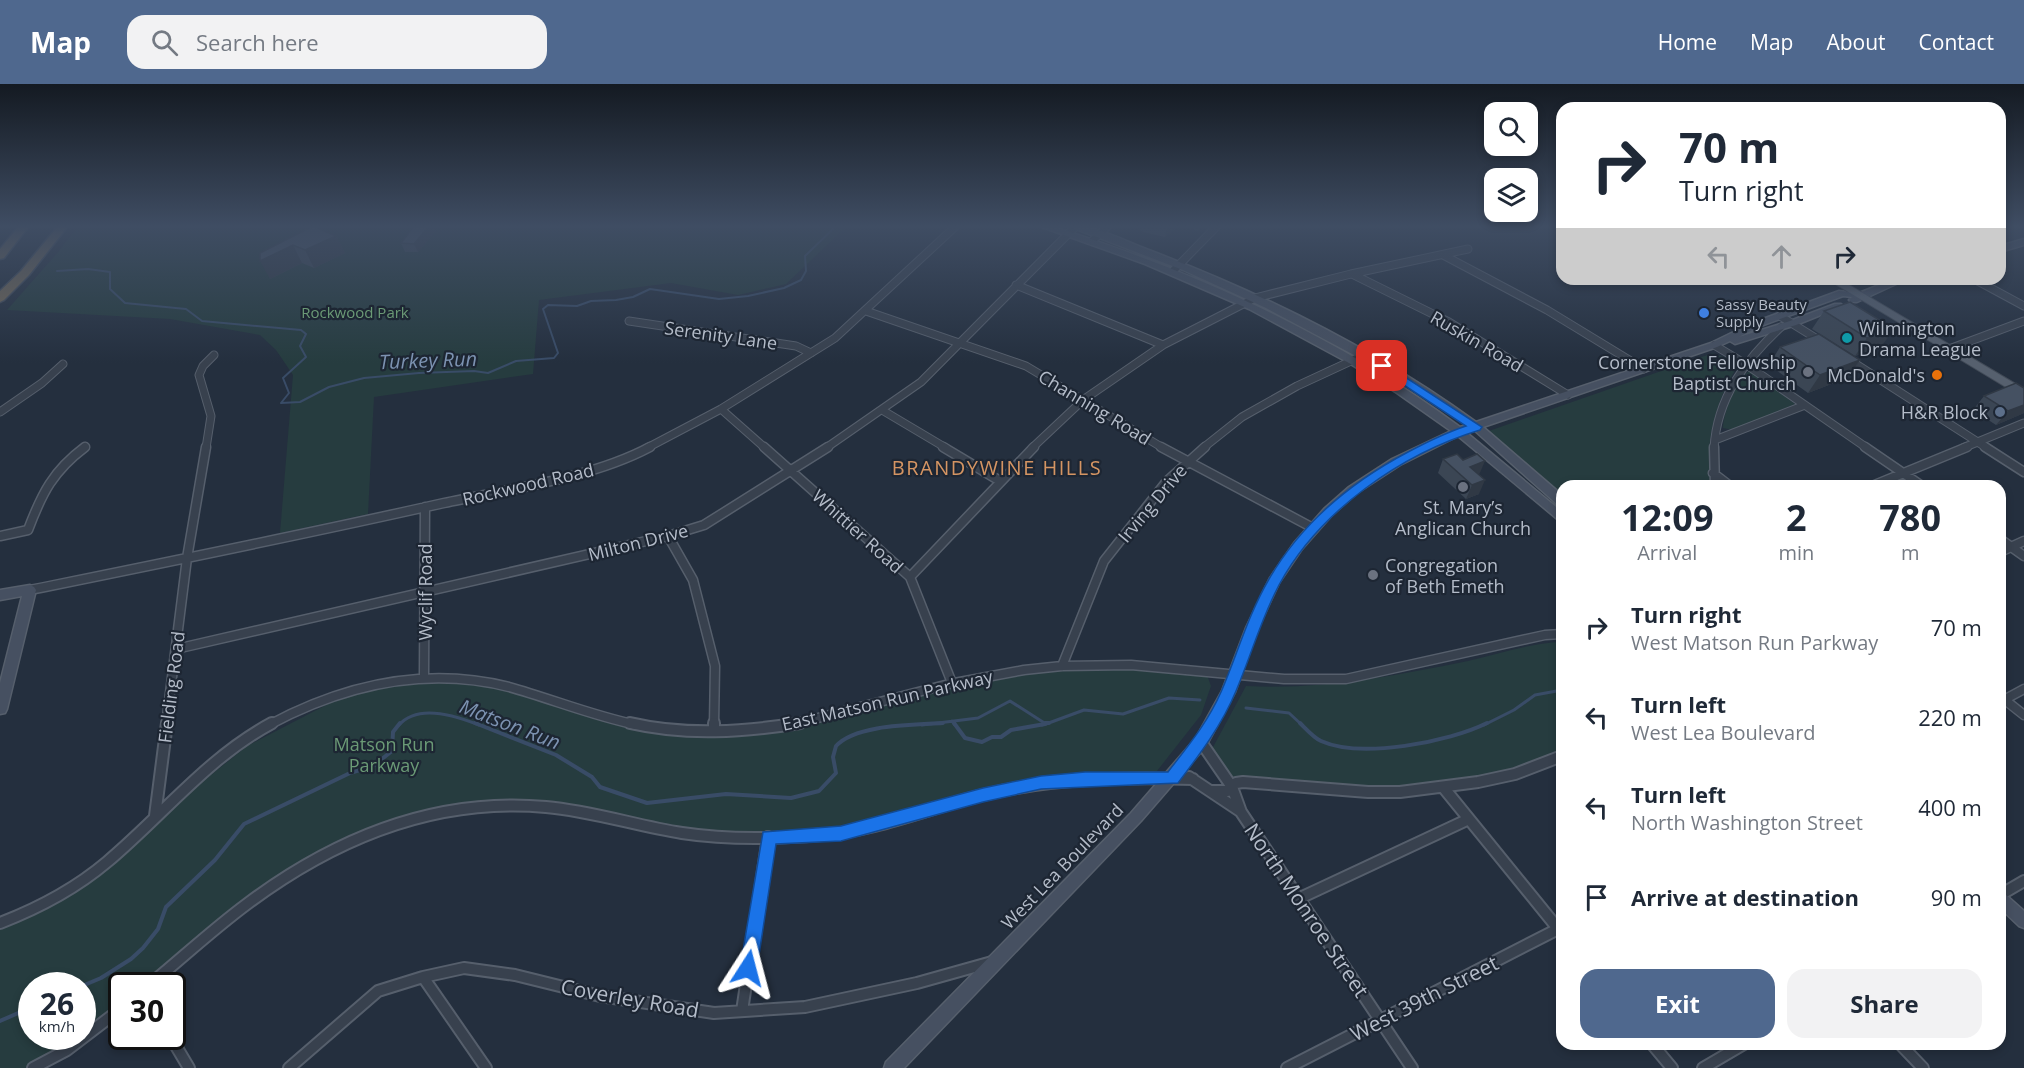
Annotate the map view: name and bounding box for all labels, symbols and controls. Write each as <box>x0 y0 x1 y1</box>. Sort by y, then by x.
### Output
search box <box>127 15 547 69</box>
text: Map <box>30 23 91 61</box>
icon: search <box>148 26 181 59</box>
text: Search here <box>196 27 319 57</box>
text: Home <box>1658 28 1717 56</box>
text: Map <box>1750 28 1793 56</box>
text: About <box>1826 28 1886 56</box>
text: Contact <box>1919 28 1994 56</box>
map controls <box>1484 102 1538 222</box>
button: search <box>1484 102 1538 156</box>
text: 70 m <box>1679 118 1779 175</box>
icon: right <box>1580 126 1658 204</box>
button: layers <box>1484 168 1538 222</box>
text: Turn right <box>1679 172 1804 209</box>
icon: left <box>1702 240 1735 273</box>
icon: ahead <box>1765 240 1798 273</box>
icon: right <box>1828 240 1861 273</box>
place label: Sassy Beauty Supply <box>1716 294 1807 331</box>
park label: Rockwood Park <box>301 302 409 322</box>
street label: Ruskin Road <box>1426 305 1528 377</box>
marker: Sassy Beauty Supply <box>1697 306 1711 320</box>
street label: Serenity Lane <box>663 315 779 355</box>
place label: Wilmington Drama League <box>1859 316 1981 361</box>
marker: Wilmington Drama League <box>1840 331 1854 345</box>
pin <box>1356 340 1407 391</box>
water label: Turkey Run <box>379 345 477 375</box>
icon: arrive <box>1365 349 1398 382</box>
place label: Cornerstone Fellowship Baptist Church <box>1598 350 1796 395</box>
place label: McDonald's <box>1827 363 1925 387</box>
street label: Channing Road <box>1034 364 1156 450</box>
marker: Cornerstone Fellowship Baptist Church <box>1801 365 1815 379</box>
marker: McDonald's <box>1930 368 1944 382</box>
place label: H&R Block <box>1901 400 1989 424</box>
marker: H&R Block <box>1993 405 2007 419</box>
district label: BRANDYWINE HILLS <box>892 454 1102 481</box>
street label: Rockwood Road <box>460 457 596 511</box>
street label: Irving Drive <box>1112 459 1192 547</box>
marker: St. Mary’s Anglican Church <box>1456 480 1470 494</box>
street label: Whittier Road <box>807 484 909 578</box>
text: 12:09 <box>1621 493 1714 542</box>
text: 2 <box>1786 493 1807 542</box>
text: 780 <box>1879 493 1941 542</box>
place label: St. Mary’s Anglican Church <box>1395 495 1531 540</box>
street label: Milton Drive <box>585 518 691 566</box>
text: Arrival <box>1637 539 1697 566</box>
text: min <box>1778 539 1814 566</box>
text: m <box>1901 539 1919 566</box>
street label: Wyclif Road <box>413 543 437 641</box>
place label: Congregation of Beth Emeth <box>1385 553 1505 598</box>
marker: Congregation of Beth Emeth <box>1366 568 1380 582</box>
text: Turn right <box>1631 599 1742 629</box>
icon: right <box>1580 611 1613 644</box>
text: 70 m <box>1931 612 1982 642</box>
text: West Matson Run Parkway <box>1631 629 1878 656</box>
street label: Fielding Road <box>152 630 190 744</box>
street label: East Matson Run Parkway <box>779 664 996 736</box>
text: Turn left <box>1631 689 1726 719</box>
water label: Matson Run <box>456 692 564 756</box>
icon: left <box>1580 701 1613 734</box>
text: 220 m <box>1918 702 1982 732</box>
text: West Lea Boulevard <box>1631 719 1816 746</box>
park label: Matson Run Parkway <box>334 732 434 777</box>
text: Turn left <box>1631 779 1726 809</box>
icon: left <box>1580 791 1613 824</box>
text: 400 m <box>1918 792 1982 822</box>
street label: West Lea Boulevard <box>996 798 1128 934</box>
text: North Washington Street <box>1631 809 1863 836</box>
street label: North Monroe Street <box>1238 817 1376 1003</box>
icon: arrive <box>1580 881 1613 914</box>
text: Arrive at destination <box>1631 882 1859 912</box>
text: 90 m <box>1931 882 1982 912</box>
position arrow <box>716 936 780 1000</box>
street label: West 39th Street <box>1345 949 1503 1047</box>
button: Exit <box>1580 969 1775 1038</box>
button: Share <box>1787 969 1982 1038</box>
speed limit sign: 30 <box>108 972 186 1050</box>
street label: Coverley Road <box>559 972 701 1024</box>
text: 26 <box>40 983 74 1024</box>
text: km/h <box>39 1016 75 1036</box>

